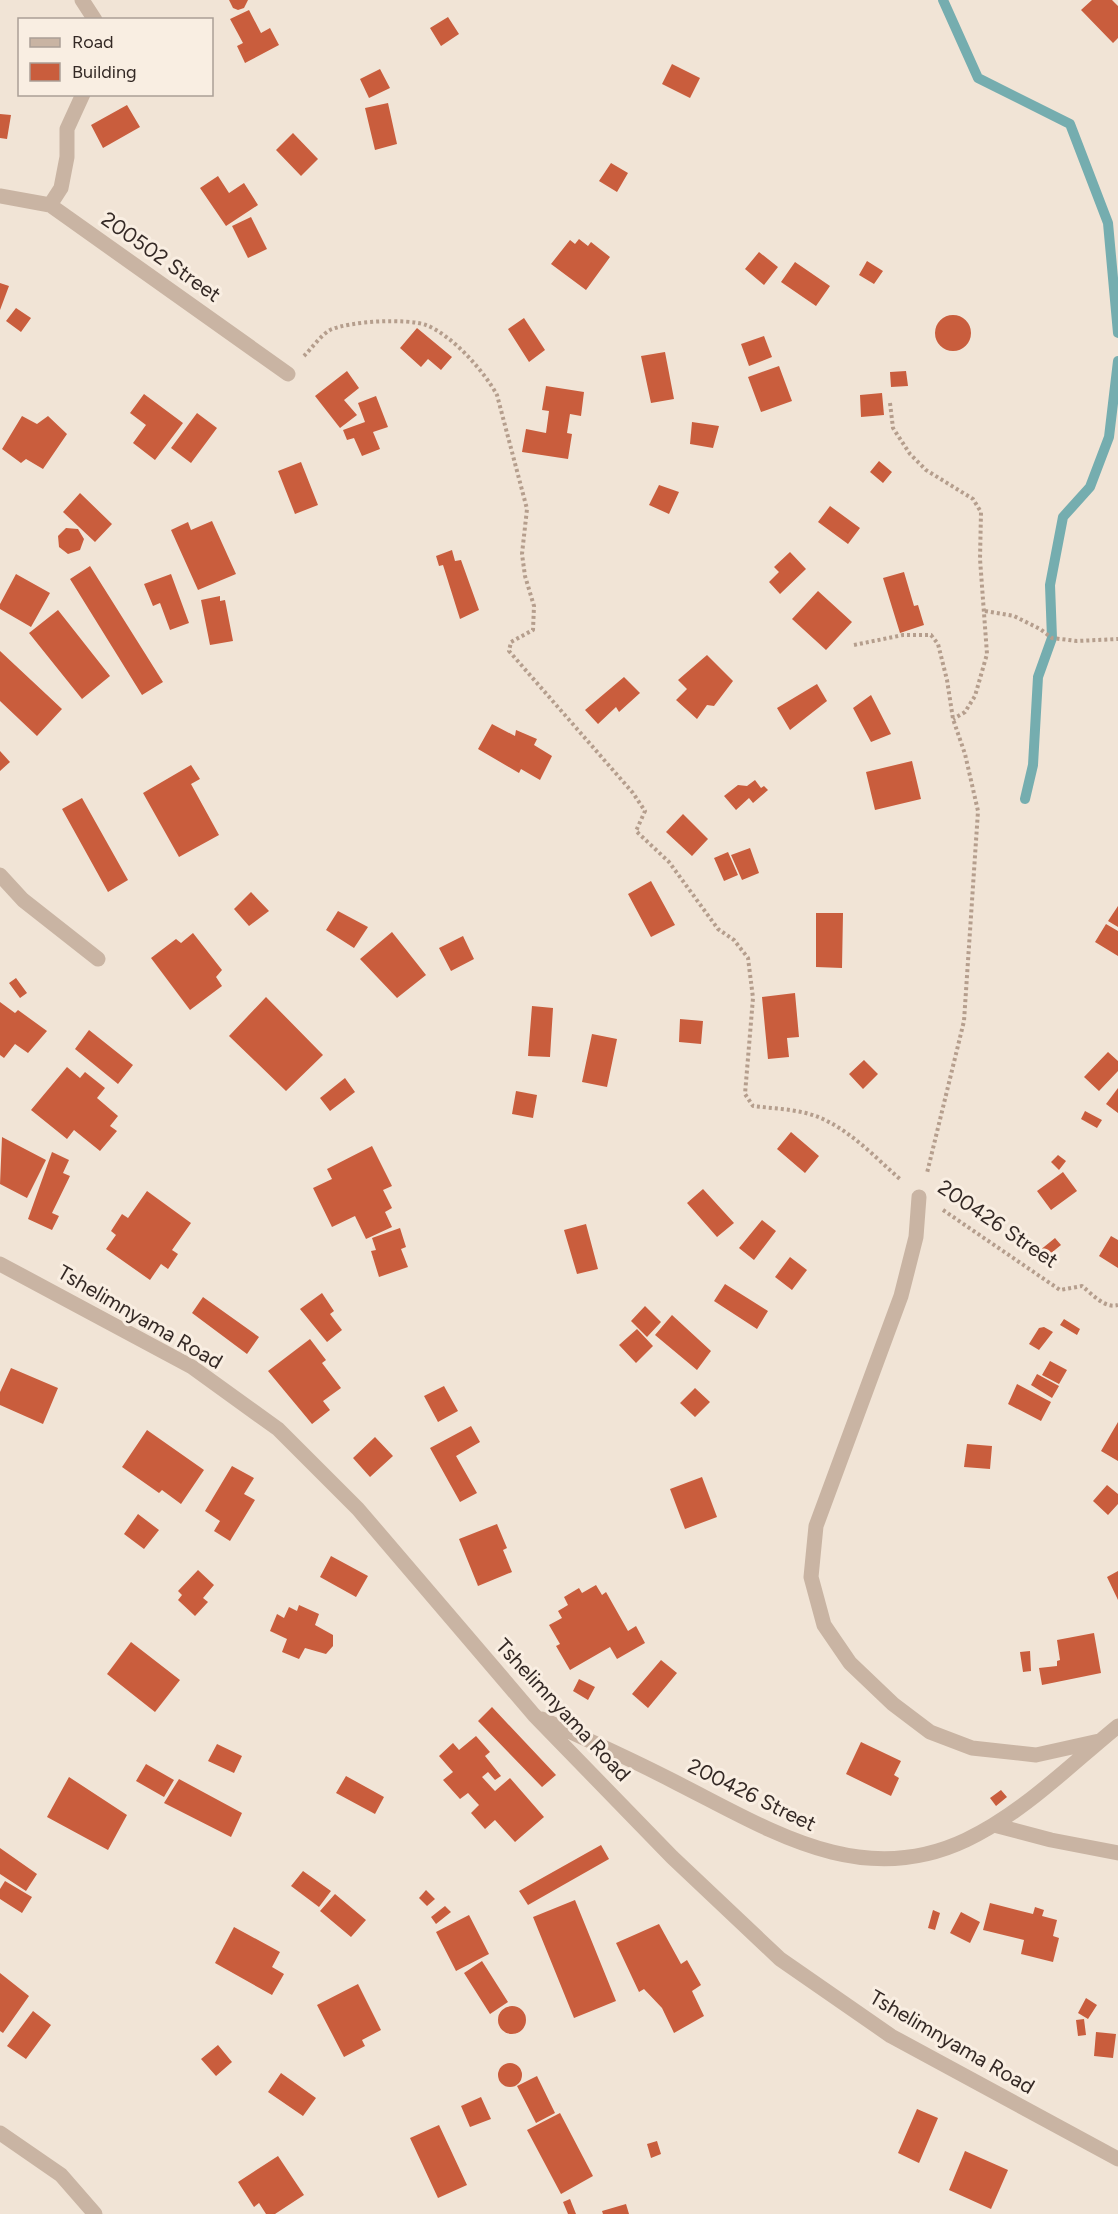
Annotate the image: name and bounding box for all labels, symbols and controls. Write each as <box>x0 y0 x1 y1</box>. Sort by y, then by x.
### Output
legend <box>18 18 213 96</box>
text: Road <box>72 31 113 53</box>
text: Building <box>72 61 137 83</box>
street label: 200502 Street <box>97 206 226 307</box>
street label: 200426 Street <box>934 1174 1063 1273</box>
street label: Tshelimnyama Road <box>53 1259 227 1374</box>
street label: Tshelimnyama Road <box>491 1633 636 1786</box>
street label: 200426 Street <box>684 1753 820 1836</box>
street label: Tshelimnyama Road <box>865 1984 1039 2099</box>

